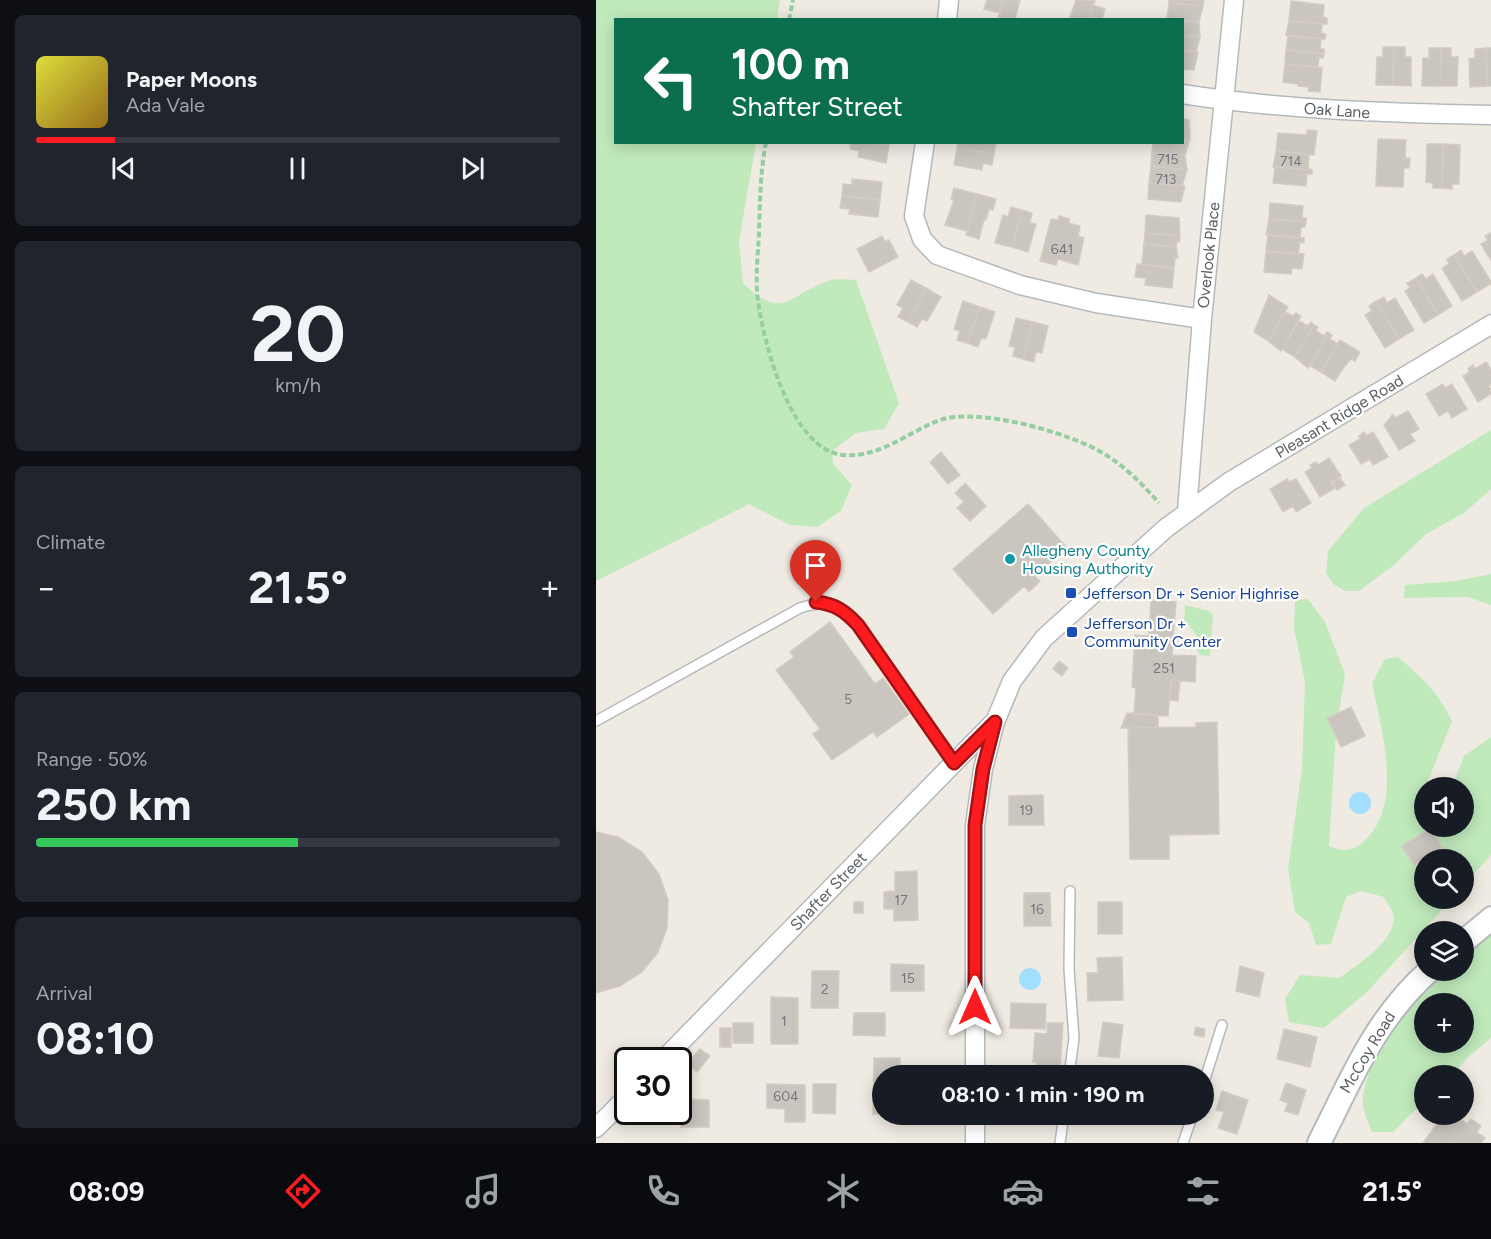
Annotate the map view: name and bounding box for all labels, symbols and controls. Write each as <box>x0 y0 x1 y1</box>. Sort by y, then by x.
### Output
text: 100 m <box>731 39 850 90</box>
icon: left <box>632 42 710 120</box>
text: Paper Moons <box>126 66 257 93</box>
text: Shafter Street <box>731 90 903 123</box>
text: Ada Vale <box>126 93 205 117</box>
street label: Oak Lane <box>1303 99 1371 122</box>
house number: 715 <box>1157 151 1179 168</box>
icon: previous <box>107 152 140 185</box>
icon: pause <box>281 152 314 185</box>
icon: next <box>456 152 489 185</box>
house number: 714 <box>1280 153 1302 170</box>
house number: 713 <box>1156 171 1176 188</box>
street label: Overlook Place <box>1193 201 1224 309</box>
house number: 641 <box>1051 241 1073 258</box>
text: 20 <box>250 287 346 381</box>
street label: Pleasant Ridge Road <box>1272 371 1407 462</box>
text: km/h <box>275 373 321 397</box>
text: Climate <box>36 530 105 554</box>
pin <box>790 540 841 602</box>
place label: Allegheny County Housing Authority <box>1022 541 1154 578</box>
icon: arrive <box>799 549 832 582</box>
marker: Allegheny County Housing Authority <box>1003 552 1017 566</box>
text: 21.5° <box>248 560 348 614</box>
text: − <box>36 568 57 607</box>
text: + <box>539 568 560 607</box>
place label: Jefferson Dr + Senior Highrise <box>1083 584 1299 603</box>
marker: Jefferson Dr + Senior Highrise <box>1064 586 1078 600</box>
place label: Jefferson Dr + Community Center <box>1084 614 1222 651</box>
marker: Jefferson Dr + Community Center <box>1065 625 1079 639</box>
house number: 251 <box>1153 660 1175 677</box>
house number: 5 <box>844 691 852 708</box>
text: Range · 50% <box>36 747 148 771</box>
text: 250 km <box>36 777 192 831</box>
map controls <box>1414 777 1474 1125</box>
button: sound <box>1414 777 1474 837</box>
house number: 19 <box>1019 802 1033 819</box>
street label: Shafter Street <box>786 848 871 935</box>
button: search <box>1414 849 1474 909</box>
house number: 17 <box>894 892 908 909</box>
house number: 16 <box>1030 901 1044 918</box>
button: layers <box>1414 921 1474 981</box>
house number: 15 <box>901 970 915 987</box>
position arrow <box>943 975 1007 1039</box>
text: Arrival <box>36 981 92 1005</box>
house number: 2 <box>821 981 829 998</box>
button: + <box>1414 993 1474 1053</box>
street label: McCoy Road <box>1336 1008 1399 1097</box>
text: 08:10 <box>36 1011 154 1065</box>
house number: 1 <box>781 1013 787 1030</box>
speed limit sign: 30 <box>614 1047 692 1125</box>
button: − <box>1414 1065 1474 1125</box>
text: 08:10 · 1 min · 190 m <box>942 1081 1144 1108</box>
house number: 604 <box>773 1088 799 1105</box>
icon: directions <box>282 1170 324 1212</box>
icon: music <box>462 1170 504 1212</box>
icon: phone <box>642 1170 684 1212</box>
icon: climate <box>822 1170 864 1212</box>
icon: car <box>1002 1170 1044 1212</box>
icon: filters <box>1182 1170 1224 1212</box>
text: 08:09 <box>69 1175 144 1208</box>
text: 21.5° <box>1362 1175 1422 1208</box>

